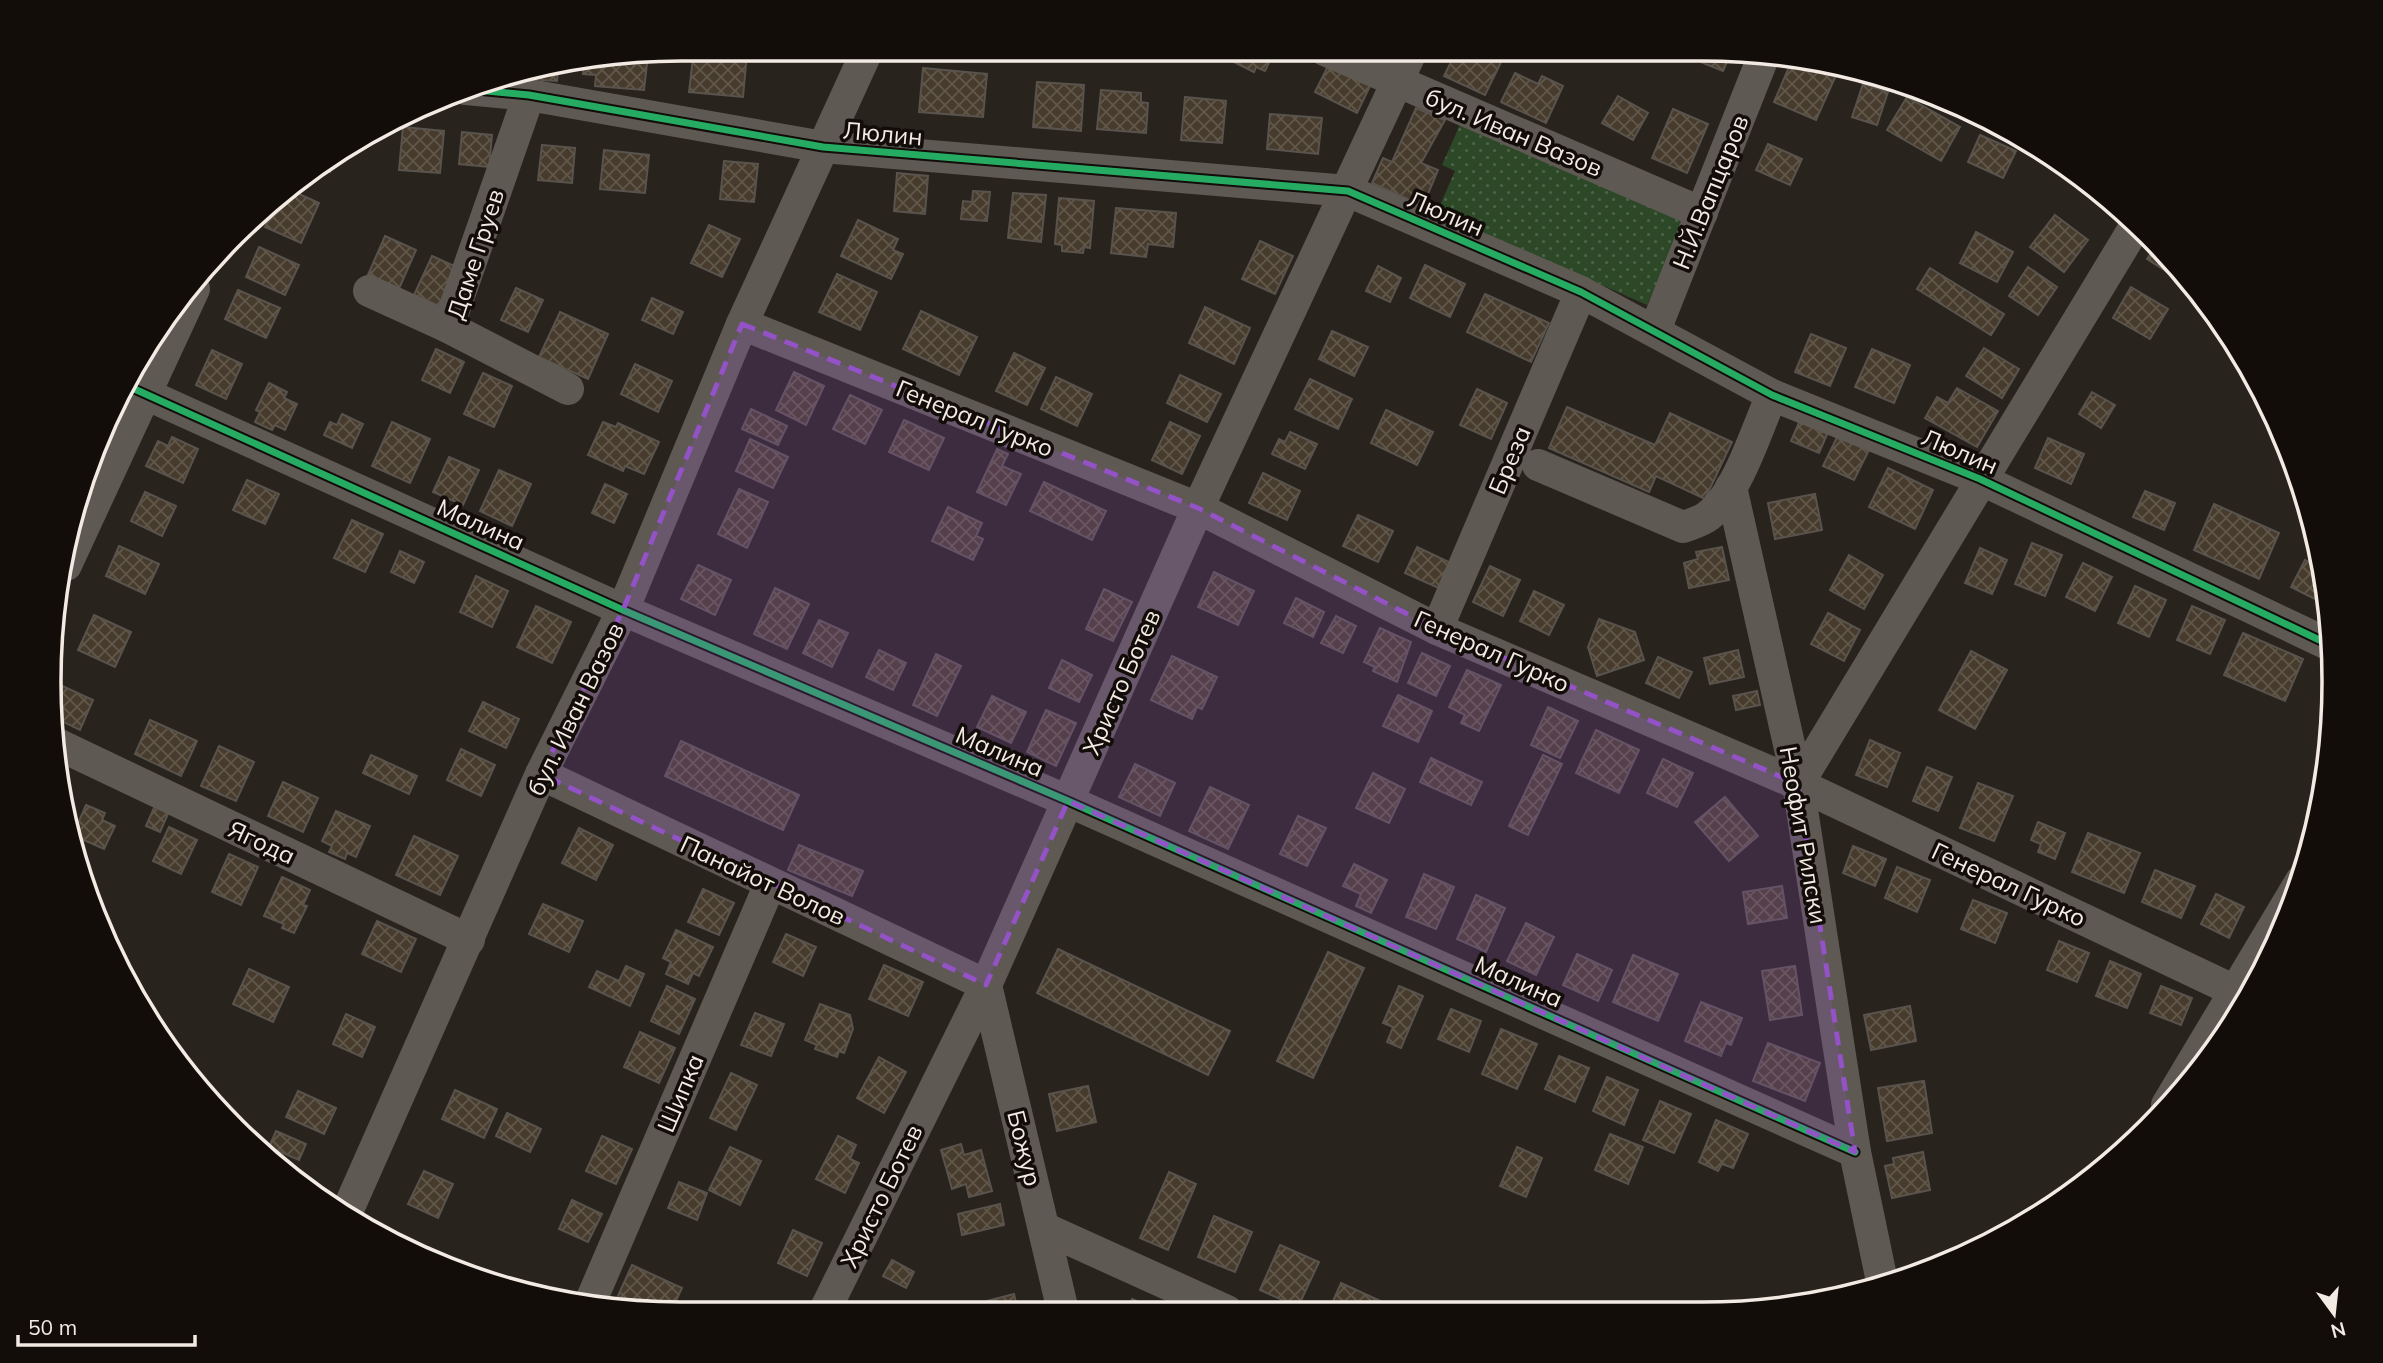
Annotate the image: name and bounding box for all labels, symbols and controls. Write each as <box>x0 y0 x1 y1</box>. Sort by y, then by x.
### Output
street label: бул. Иван Вазов <box>1421 81 1607 183</box>
street label: Н.Й.Вапцаров <box>1665 110 1755 274</box>
street label: Люлин <box>842 115 924 151</box>
street label: Люлин <box>1403 184 1489 242</box>
street label: Даме Груев <box>440 185 510 323</box>
street label: Генерал Гурко <box>892 373 1058 463</box>
street label: Бреза <box>1481 421 1537 499</box>
street label: Люлин <box>1917 422 2003 480</box>
street label: Малина <box>433 491 529 557</box>
street label: Генерал Гурко <box>1410 603 1574 699</box>
street label: Христо Ботев <box>1076 605 1166 759</box>
street label: бул. Иван Вазов <box>520 618 630 800</box>
street label: Малина <box>952 719 1048 783</box>
street label: Неофит Рилски <box>1774 744 1834 926</box>
street label: Ягода <box>224 814 300 870</box>
street label: Панайот Волов <box>676 829 850 931</box>
street label: Генерал Гурко <box>1927 835 2091 933</box>
street label: Малина <box>1471 948 1567 1014</box>
street label: Шипка <box>650 1049 710 1137</box>
street label: Божур <box>1001 1107 1049 1189</box>
street label: Христо Ботев <box>833 1120 929 1272</box>
north arrow <box>2299 1279 2369 1349</box>
scale bar <box>18 1304 194 1348</box>
text: 50 m <box>28 1314 77 1340</box>
text: N <box>2328 1317 2348 1344</box>

